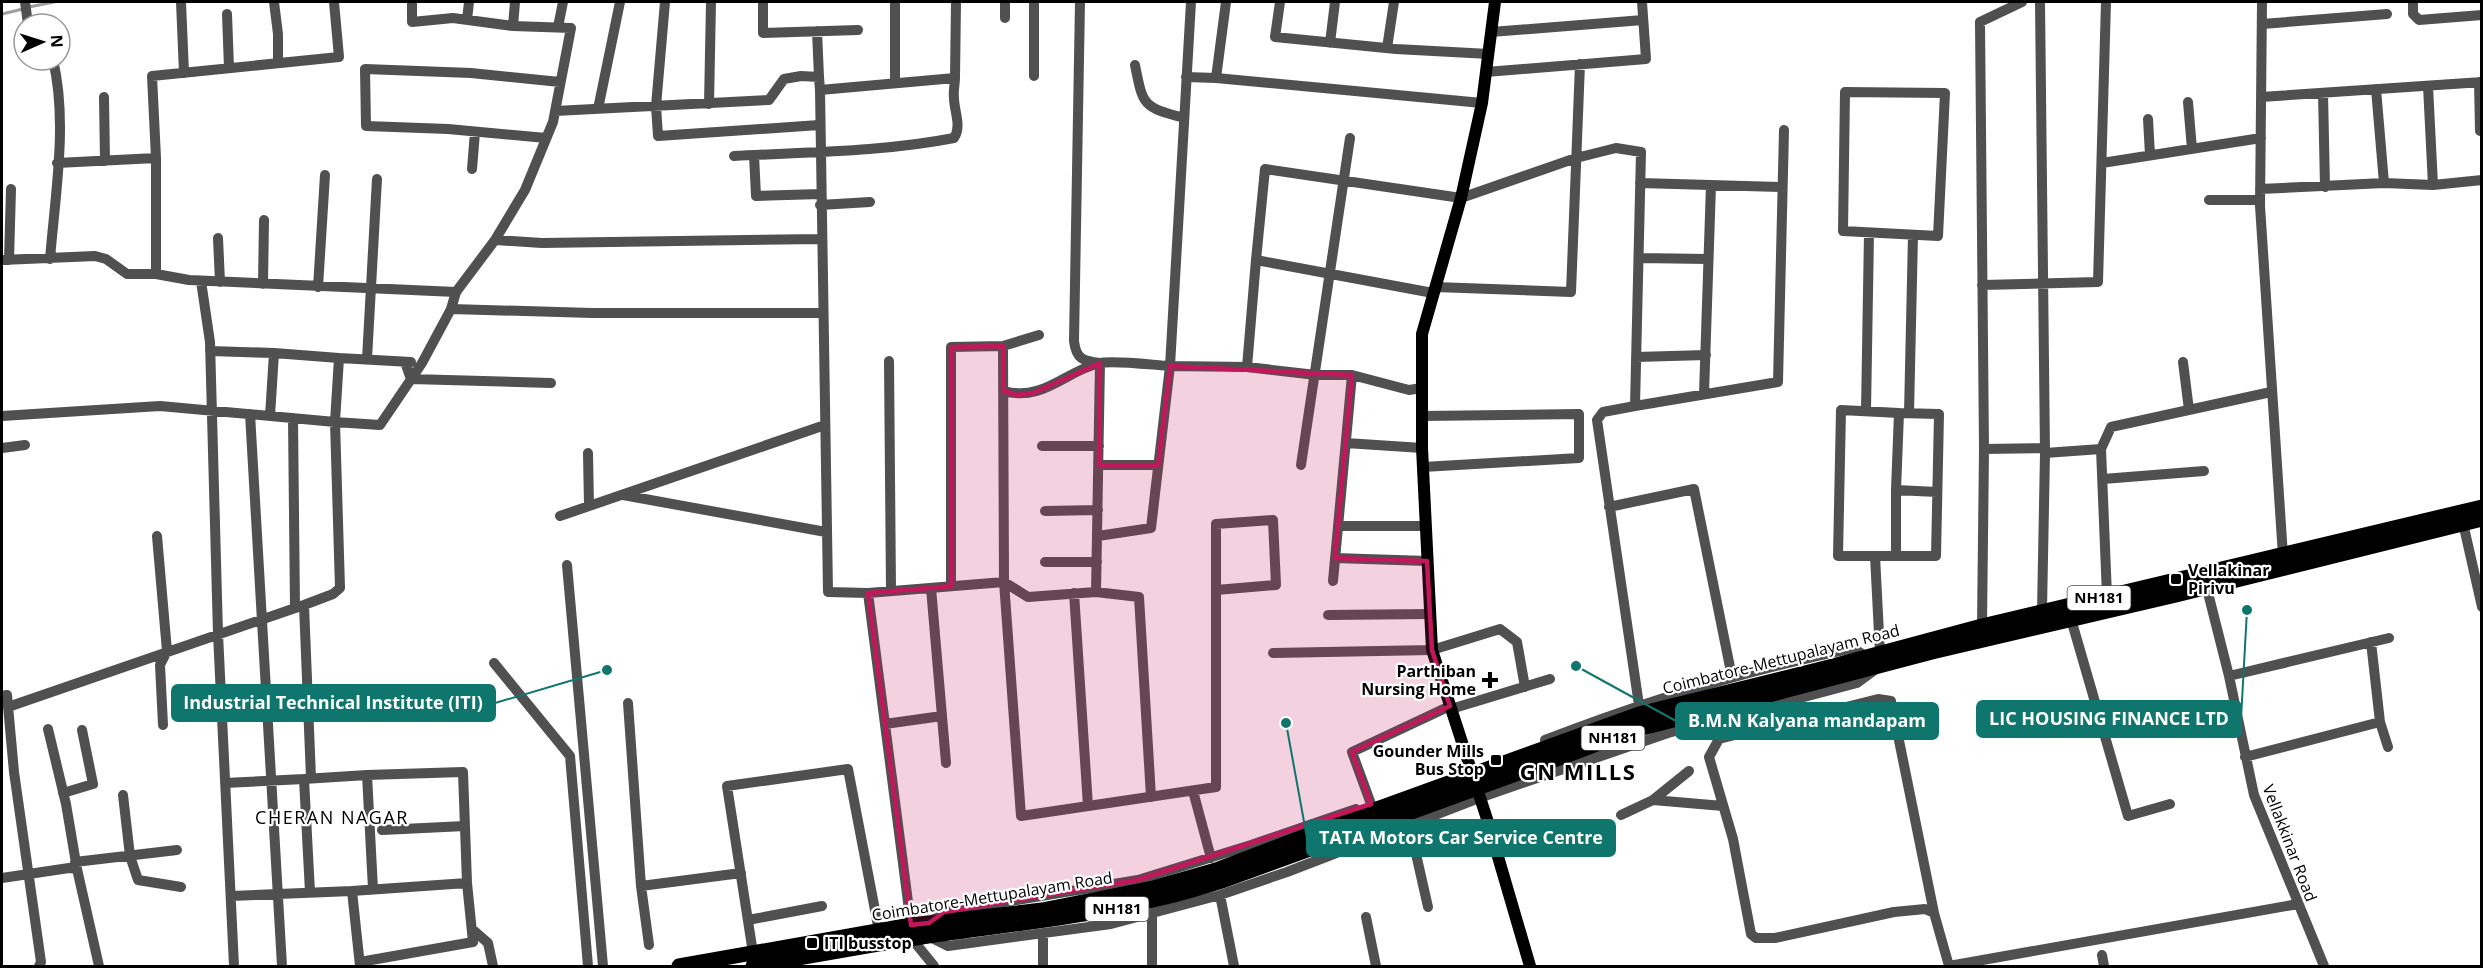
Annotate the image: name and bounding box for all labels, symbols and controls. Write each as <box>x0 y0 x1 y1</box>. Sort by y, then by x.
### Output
north arrow <box>12 12 72 72</box>
text: N <box>46 34 68 48</box>
place label: Vellakinar Pirivu <box>2188 559 2270 599</box>
marker: Vellakinar Pirivu <box>2169 572 2183 586</box>
road number: NH181 <box>2068 586 2130 610</box>
street label: Coimbatore-Mettupalayam Road <box>1660 619 1902 699</box>
place label: Parthiban Nursing Home <box>1361 660 1476 700</box>
marker: Parthiban Nursing Home <box>1481 671 1499 689</box>
callout: Industrial Technical Institute (ITI) <box>172 685 495 721</box>
text: Industrial Technical Institute (ITI) <box>183 690 483 714</box>
callout: LIC HOUSING FINANCE LTD <box>1977 701 2241 737</box>
callout: B.M.N Kalyana mandapam <box>1676 703 1938 739</box>
text: LIC HOUSING FINANCE LTD <box>1989 706 2229 730</box>
text: B.M.N Kalyana mandapam <box>1688 708 1926 732</box>
road number: NH181 <box>1582 726 1644 750</box>
place label: Gounder Mills Bus Stop <box>1373 740 1484 780</box>
marker: Gounder Mills Bus Stop <box>1489 753 1503 767</box>
district label: GN MILLS <box>1520 756 1636 786</box>
street label: Vellakkinar Road <box>2258 781 2322 905</box>
district label: CHERAN NAGAR <box>255 805 409 829</box>
callout: TATA Motors Car Service Centre <box>1307 820 1615 856</box>
text: TATA Motors Car Service Centre <box>1319 825 1603 849</box>
street label: Coimbatore-Mettupalayam Road <box>870 866 1114 926</box>
road number: NH181 <box>1086 897 1148 921</box>
place label: ITI busstop <box>824 932 912 954</box>
marker: ITI busstop <box>805 936 819 950</box>

